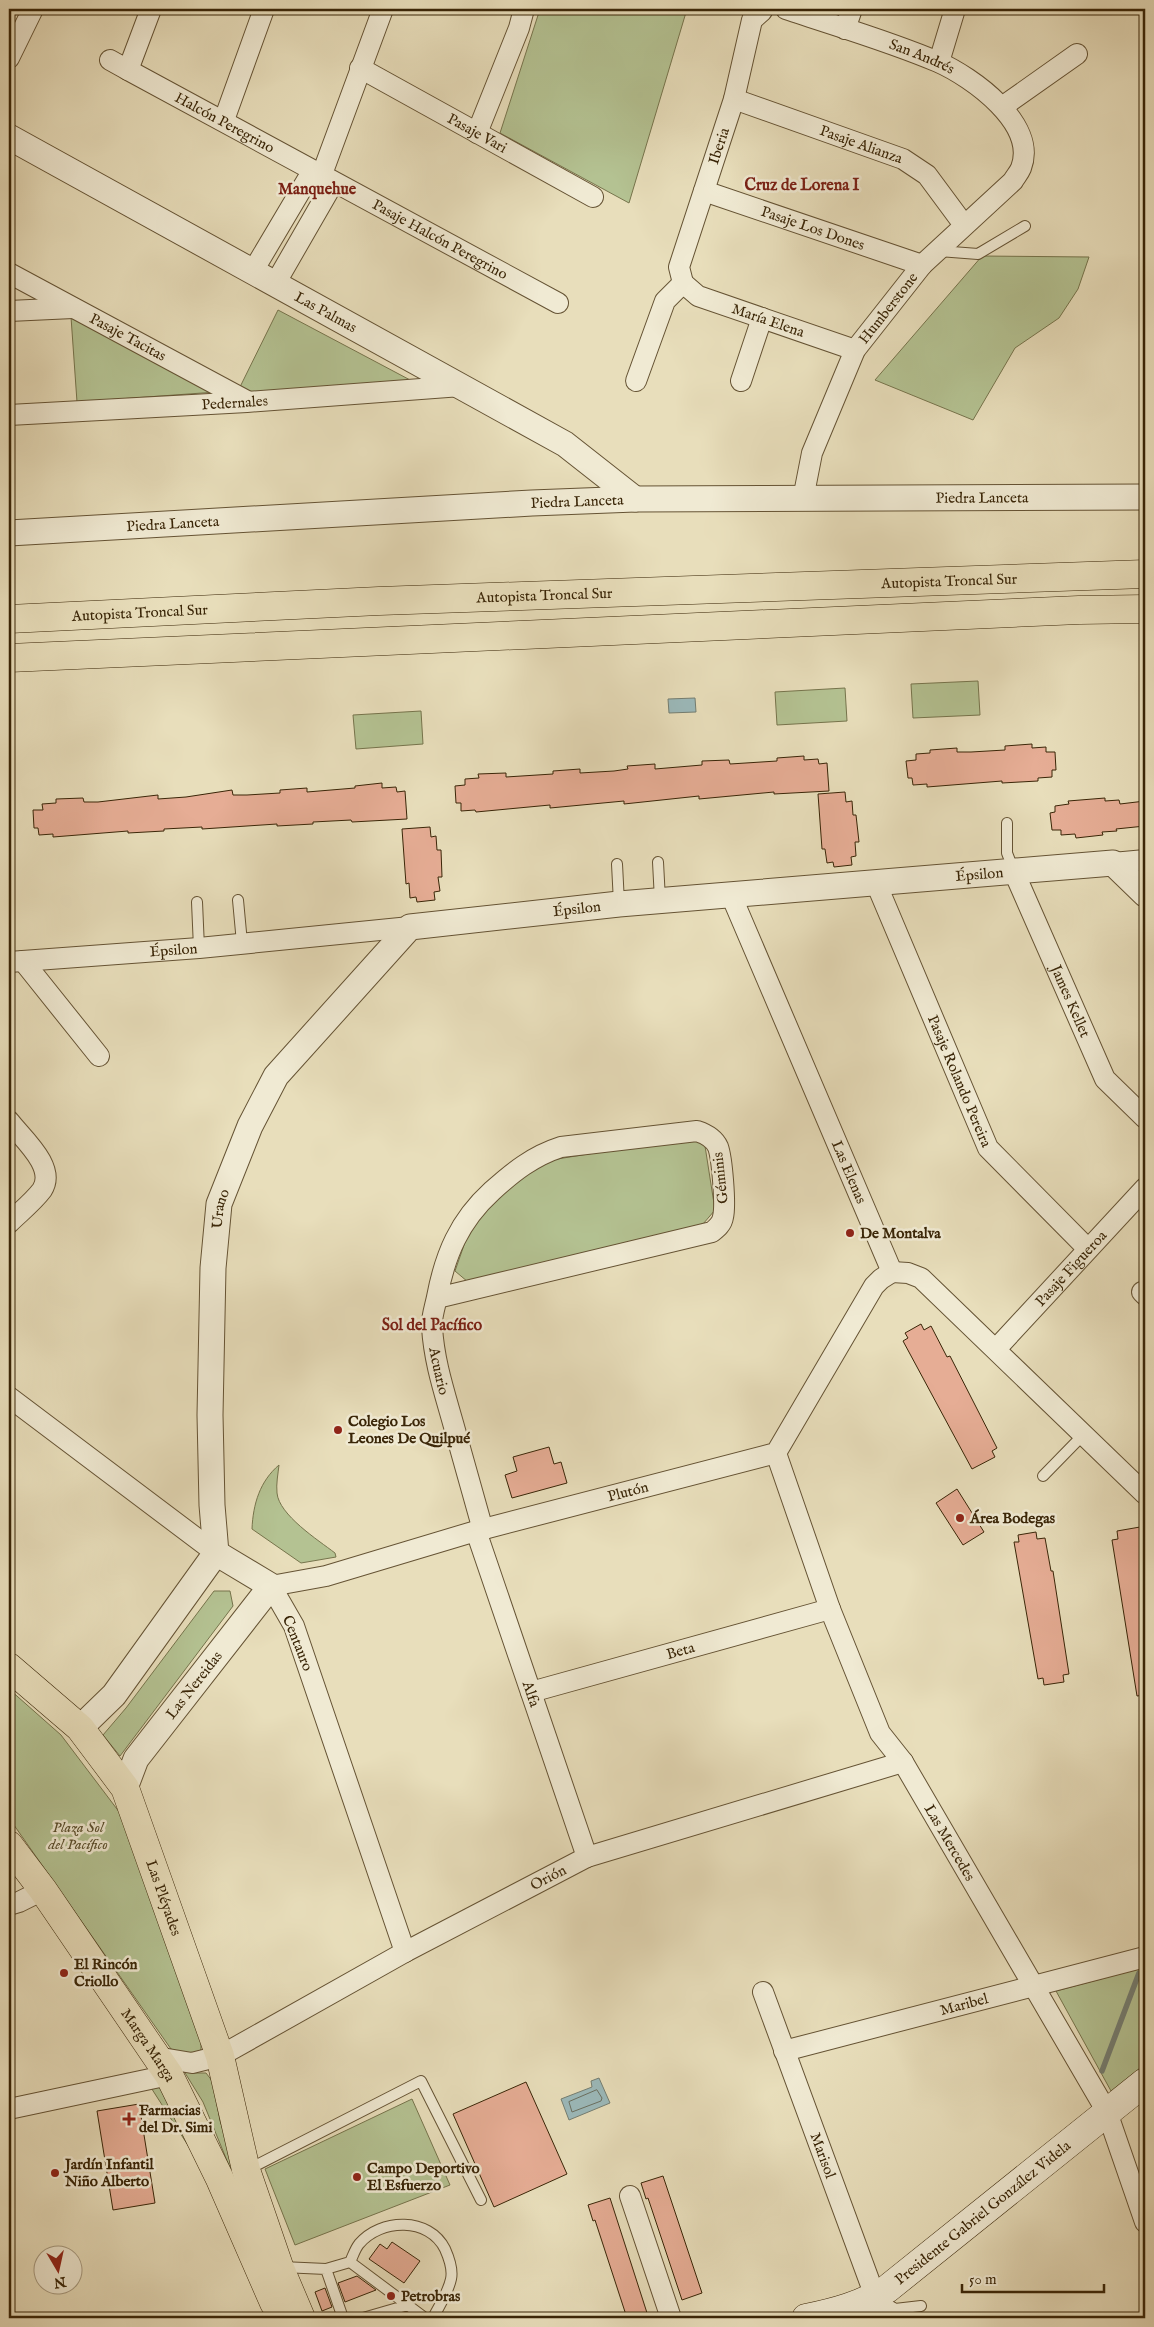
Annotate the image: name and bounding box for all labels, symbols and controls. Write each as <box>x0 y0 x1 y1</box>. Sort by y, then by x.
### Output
street label: San Andrés <box>886 35 958 79</box>
street label: Halcón Peregrino <box>171 88 278 158</box>
street label: Pasaje Vari <box>444 109 510 158</box>
street label: Pasaje Alianza <box>817 121 906 168</box>
street label: Iberia <box>704 125 734 167</box>
district label: Cruz de Lorena I <box>745 176 860 196</box>
district label: Manquehue <box>278 180 357 200</box>
street label: Pasaje Halcón Peregrino <box>369 195 511 284</box>
street label: Pasaje Los Dones <box>758 202 867 255</box>
street label: Humberstone <box>855 269 922 348</box>
street label: Las Palmas <box>291 288 360 337</box>
street label: María Elena <box>729 299 807 342</box>
street label: Pasaje Tacitas <box>86 309 169 366</box>
street label: Pedernales <box>201 391 269 414</box>
street label: Piedra Lanceta <box>936 488 1029 508</box>
street label: Piedra Lanceta <box>530 490 624 513</box>
street label: Piedra Lanceta <box>126 512 220 536</box>
street label: Autopista Troncal Sur <box>880 569 1018 593</box>
street label: Autopista Troncal Sur <box>475 584 613 608</box>
street label: Autopista Troncal Sur <box>70 600 209 626</box>
street label: Épsilon <box>955 863 1004 886</box>
street label: Épsilon <box>552 897 602 921</box>
street label: Épsilon <box>149 939 198 962</box>
street label: James Kellet <box>1045 960 1095 1040</box>
street label: Pasaje Rolando Pereira <box>923 1012 996 1151</box>
street label: Las Elenas <box>827 1138 871 1206</box>
street label: Géminis <box>708 1151 733 1205</box>
street label: Urano <box>208 1186 234 1230</box>
place label: De Montalva <box>860 1224 941 1243</box>
street label: Pasaje Figueroa <box>1031 1226 1111 1311</box>
marker: De Montalva <box>844 1227 856 1239</box>
district label: Sol del Pacífico <box>382 1316 483 1336</box>
street label: Acuario <box>424 1345 454 1397</box>
place label: Colegio Los Leones De Quilpué <box>348 1412 470 1448</box>
marker: Colegio Los Leones De Quilpué <box>332 1424 344 1436</box>
street label: Plutón <box>605 1478 651 1506</box>
place label: Área Bodegas <box>969 1509 1056 1528</box>
marker: Área Bodegas <box>954 1512 966 1524</box>
street label: Centauro <box>278 1612 317 1674</box>
street label: Beta <box>664 1638 697 1664</box>
street label: Las Nereidas <box>162 1647 227 1723</box>
street label: Alfa <box>517 1678 544 1710</box>
street label: Las Mercedes <box>920 1801 979 1885</box>
park label: Plaza Sol del Pacífico <box>47 1818 108 1854</box>
street label: Las Pléyades <box>141 1857 186 1938</box>
street label: Orión <box>527 1861 570 1895</box>
place label: El Rincón Criollo <box>74 1955 138 1991</box>
marker: El Rincón Criollo <box>58 1967 70 1979</box>
street label: Maribel <box>938 1989 991 2020</box>
street label: Marga Marga <box>116 2005 180 2085</box>
place label: Farmacias del Dr. Simi <box>139 2101 212 2137</box>
marker: Farmacias del Dr. Simi <box>123 2113 135 2125</box>
street label: Marisol <box>806 2130 840 2182</box>
street label: Presidente Gabriel González Videla <box>891 2136 1075 2289</box>
place label: Jardín Infantil Niño Alberto <box>63 2155 154 2191</box>
place label: Campo Deportivo El Esfuerzo <box>367 2159 480 2195</box>
marker: Jardín Infantil Niño Alberto <box>49 2167 61 2179</box>
marker: Campo Deportivo El Esfuerzo <box>351 2171 363 2183</box>
north arrow <box>32 2244 82 2294</box>
scale bar <box>962 2262 1104 2294</box>
text: 50 m <box>969 2270 997 2289</box>
text: N <box>52 2272 68 2292</box>
place label: Petrobras <box>401 2287 461 2306</box>
marker: Petrobras <box>385 2290 397 2302</box>

